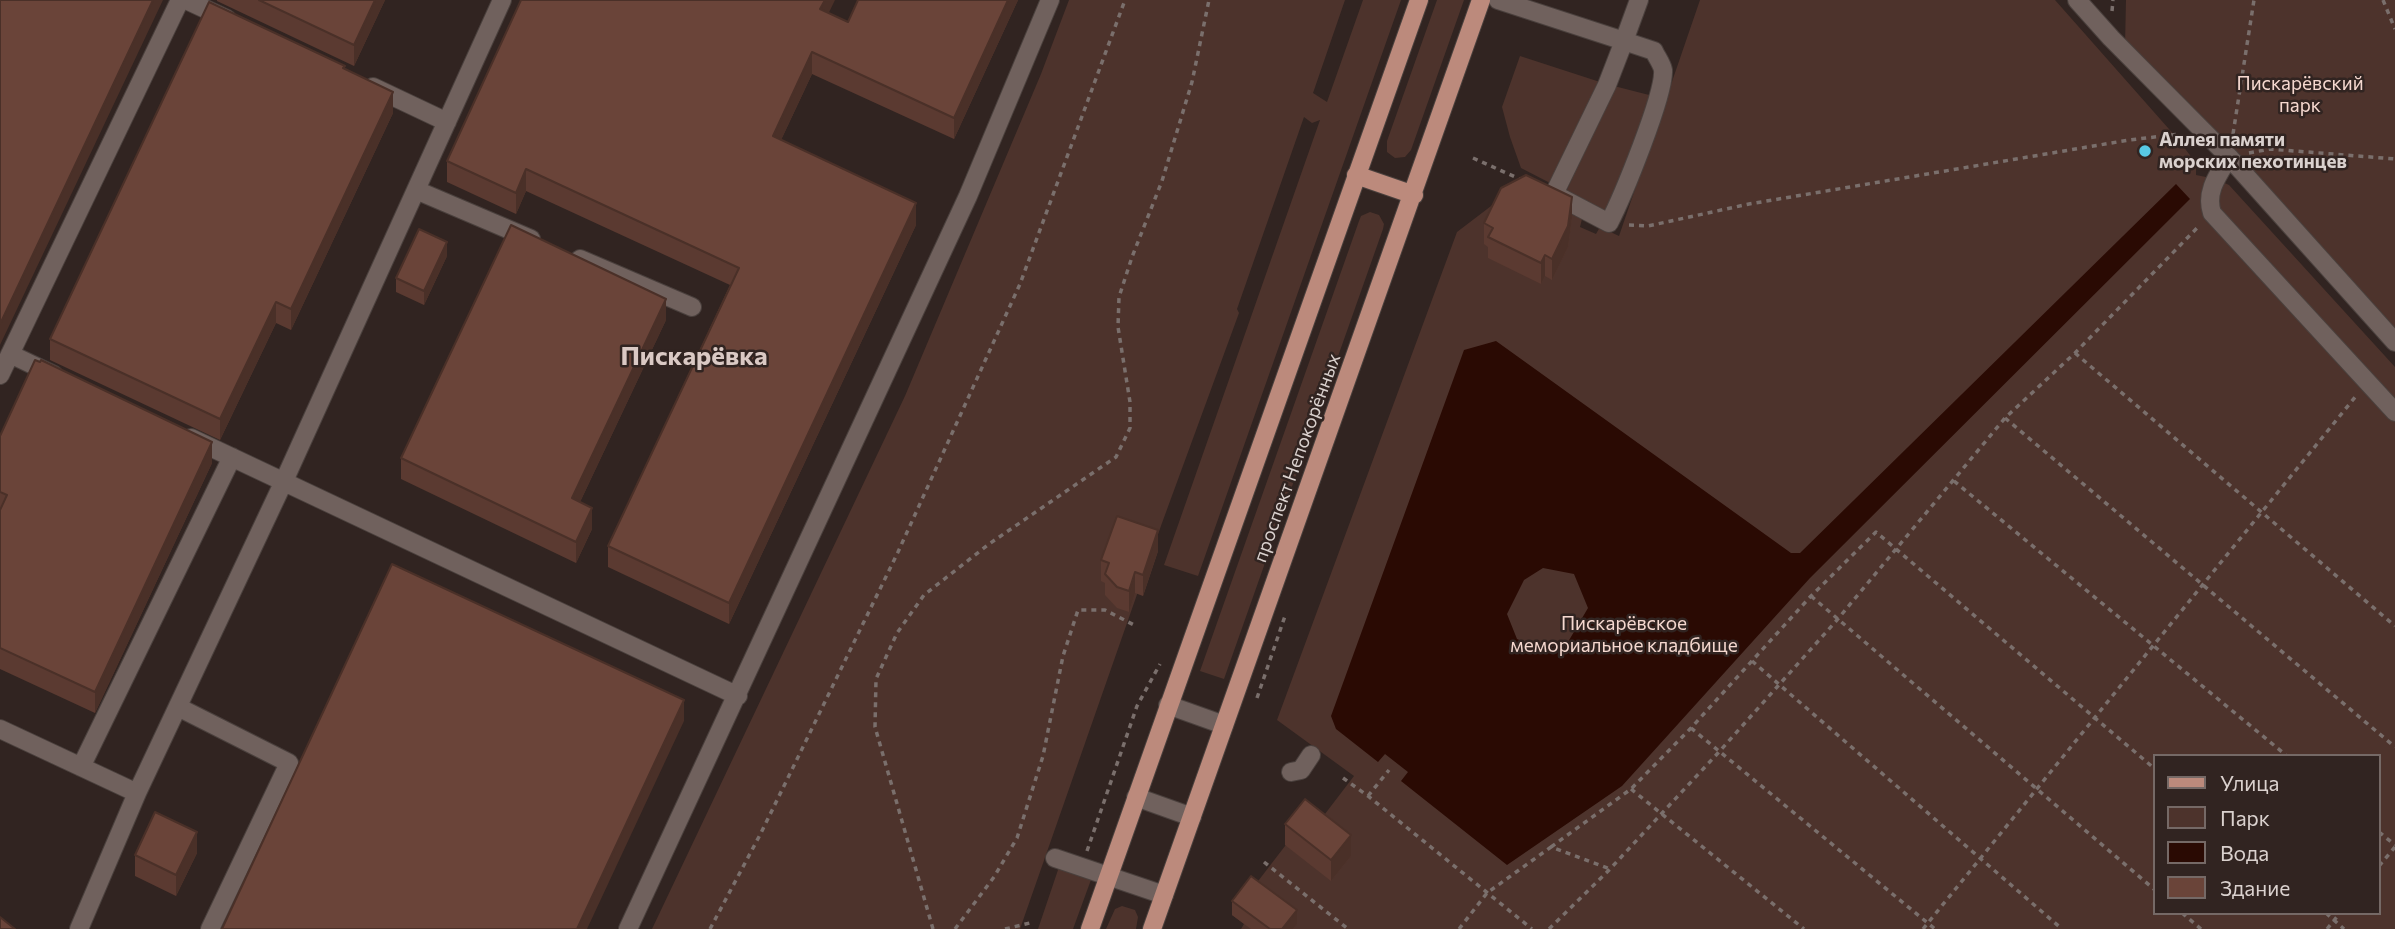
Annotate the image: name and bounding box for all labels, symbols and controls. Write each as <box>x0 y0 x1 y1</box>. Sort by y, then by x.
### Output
park label: Пискарёвский парк <box>2236 73 2364 117</box>
place label: Аллея памяти морских пехотинцев <box>2159 129 2347 173</box>
marker: Аллея памяти морских пехотинцев <box>2137 143 2153 159</box>
district label: Пискарёвка <box>620 340 768 372</box>
street label: проспект Непокорённых <box>1249 351 1345 565</box>
park label: Пискарёвское мемориальное кладбище <box>1510 613 1738 657</box>
legend <box>2154 754 2381 915</box>
text: Улица <box>2220 770 2279 795</box>
text: Парк <box>2220 805 2270 830</box>
text: Вода <box>2220 840 2269 865</box>
text: Здание <box>2220 875 2290 900</box>

